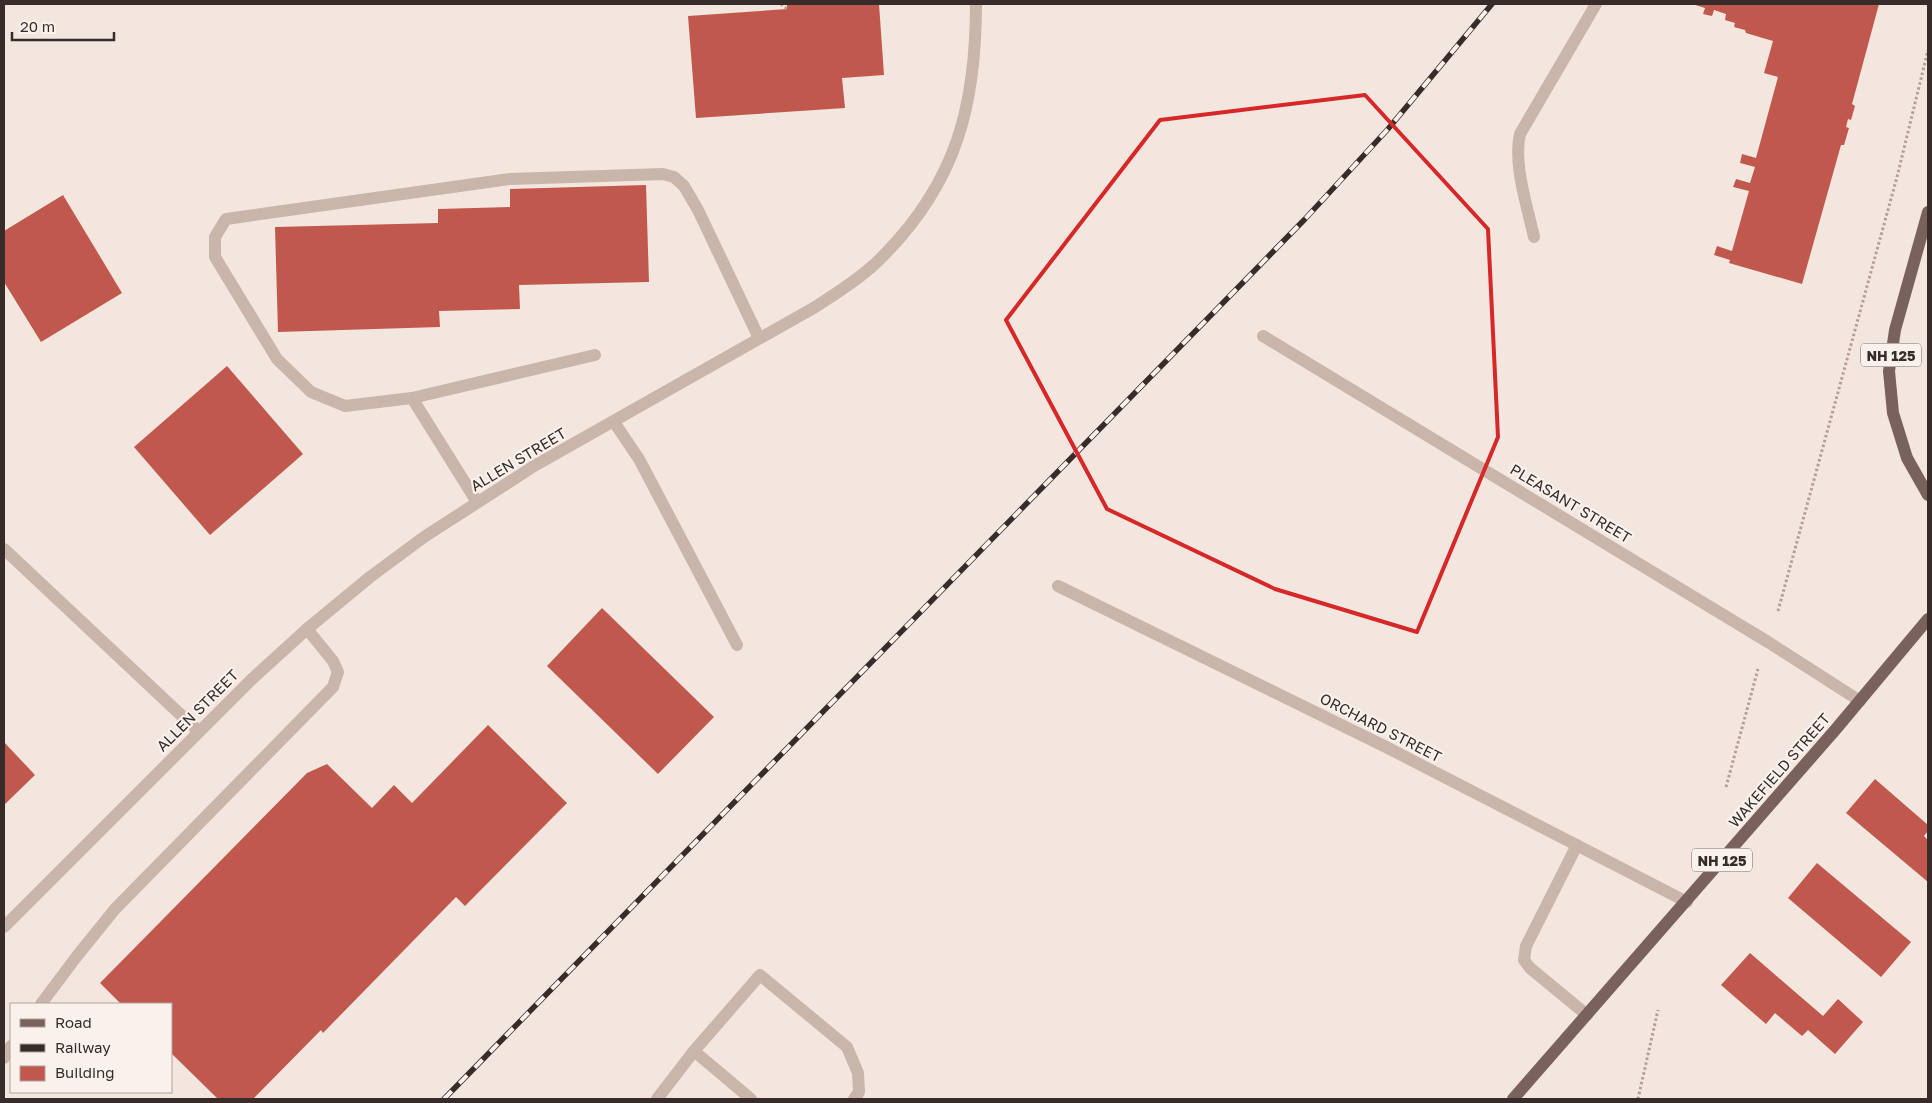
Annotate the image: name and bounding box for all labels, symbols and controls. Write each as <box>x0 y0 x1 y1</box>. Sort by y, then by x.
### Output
scale bar <box>12 10 115 42</box>
text: 20 m <box>20 17 55 35</box>
road number: NH 125 <box>1861 344 1921 366</box>
street label: ALLEN STREET <box>467 423 569 495</box>
street label: PLEASANT STREET <box>1507 460 1635 546</box>
street label: ALLEN STREET <box>152 665 242 755</box>
street label: ORCHARD STREET <box>1317 689 1445 765</box>
street label: WAKEFIELD STREET <box>1725 709 1833 831</box>
road number: NH 125 <box>1692 848 1752 872</box>
legend <box>10 1003 172 1093</box>
text: Road <box>55 1013 92 1031</box>
text: Railway <box>55 1038 111 1056</box>
text: Building <box>55 1063 115 1081</box>

